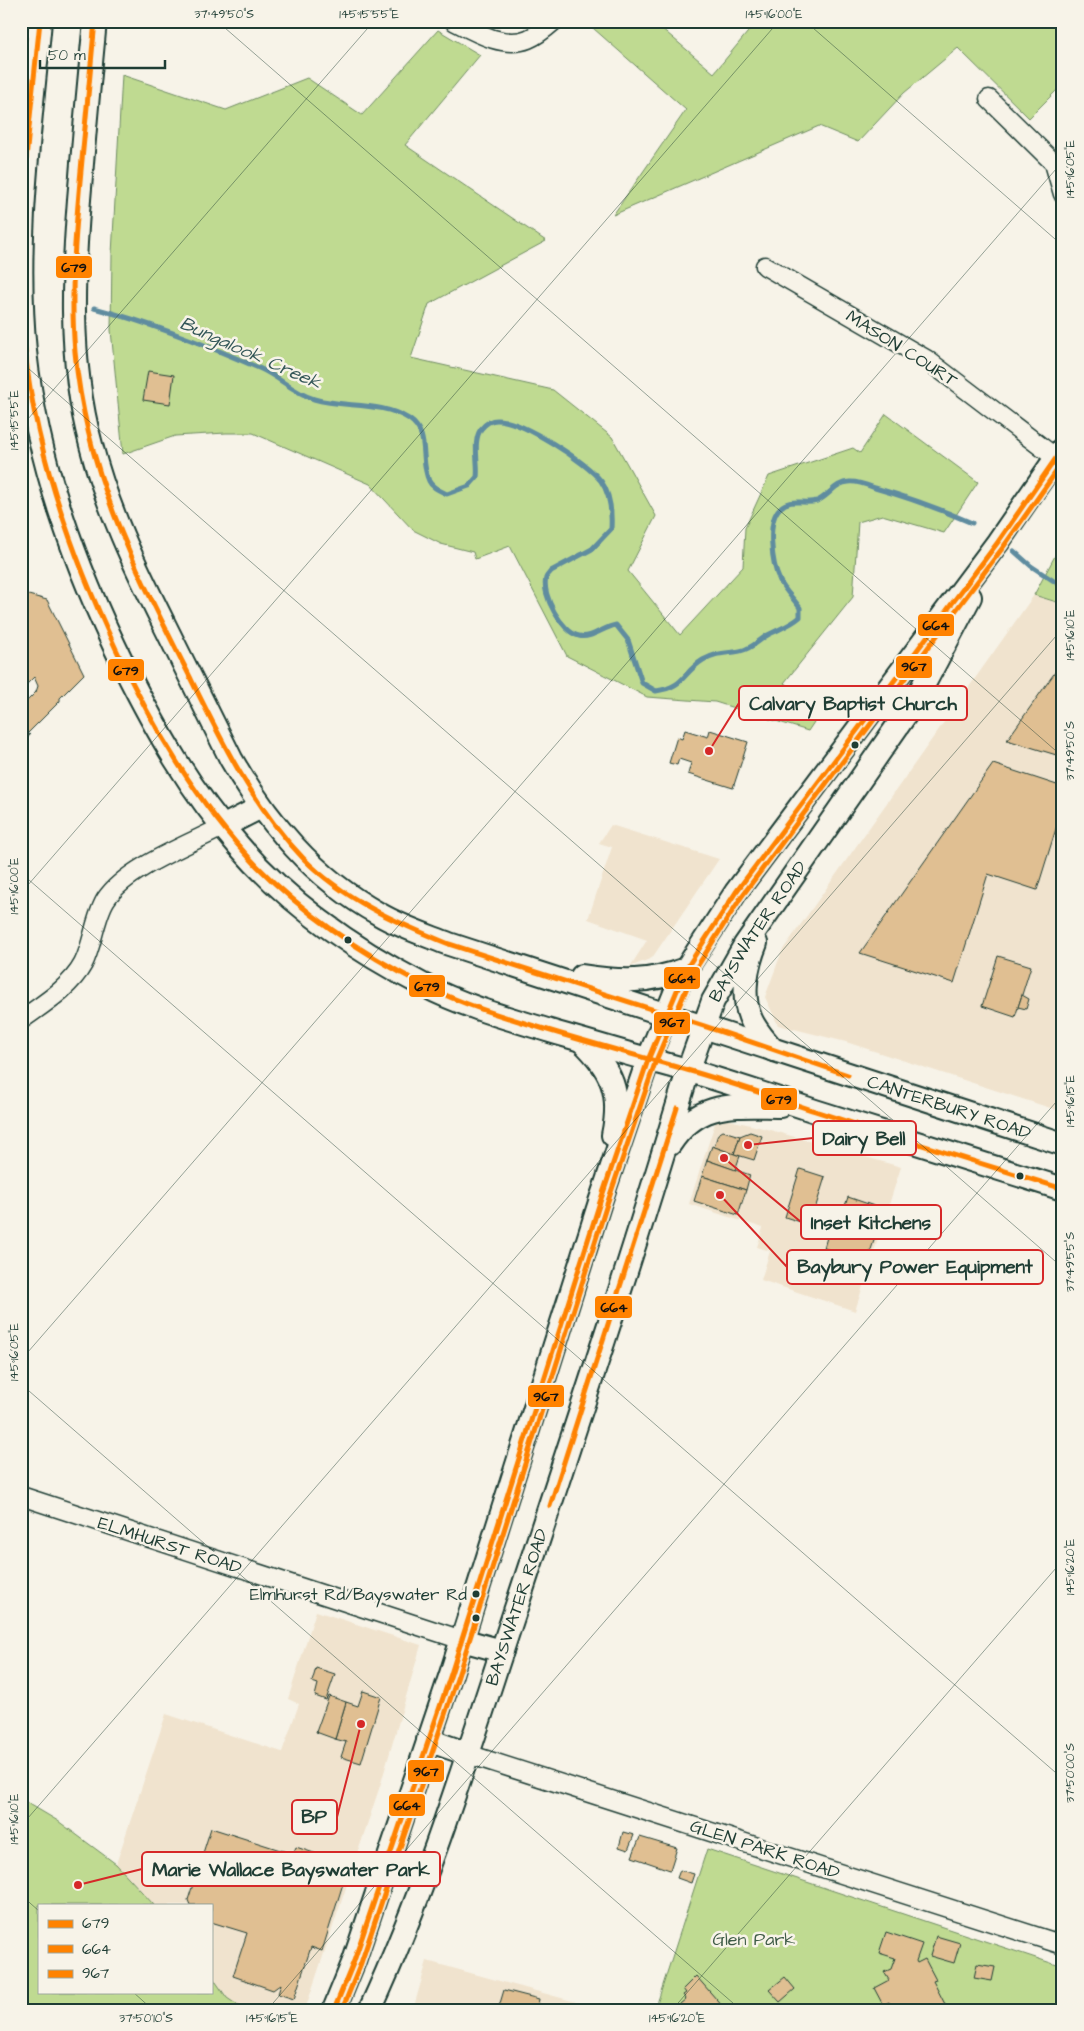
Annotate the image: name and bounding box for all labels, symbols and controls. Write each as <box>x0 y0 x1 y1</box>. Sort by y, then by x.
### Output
text: 37°49'50"S <box>194 6 254 23</box>
text: 145°15'55"E <box>339 6 399 23</box>
text: 145°16'00"E <box>746 6 802 23</box>
scale bar <box>40 38 165 70</box>
text: 50 m <box>48 45 86 66</box>
text: 145°16'05"E <box>1062 140 1079 198</box>
line badge: 679 <box>55 255 93 279</box>
text: 679 <box>61 258 87 278</box>
street label: MASON COURT <box>841 304 963 393</box>
water label: Bungalook Creek <box>175 310 326 397</box>
text: 145°15'55"E <box>6 390 23 450</box>
text: 145°16'10"E <box>1062 610 1079 660</box>
line badge: 664 <box>917 613 955 637</box>
text: 664 <box>922 616 950 636</box>
line badge: 967 <box>895 655 933 679</box>
text: 967 <box>901 657 927 677</box>
line badge: 679 <box>107 658 145 682</box>
text: 679 <box>113 661 139 681</box>
callout: Calvary Baptist Church <box>739 686 967 720</box>
text: Calvary Baptist Church <box>749 691 957 719</box>
text: 37°49'50"S <box>1062 721 1079 781</box>
unlabelled marker <box>850 740 860 750</box>
street label: BAYSWATER ROAD <box>703 856 813 1007</box>
text: 145°16'00"E <box>6 858 23 914</box>
unlabelled marker <box>343 935 353 945</box>
line badge: 664 <box>663 966 701 990</box>
text: 664 <box>668 969 696 989</box>
line badge: 679 <box>408 974 446 998</box>
text: 679 <box>414 977 440 997</box>
line badge: 967 <box>653 1011 691 1035</box>
text: 967 <box>659 1013 685 1033</box>
street label: CANTERBURY ROAD <box>864 1069 1035 1146</box>
text: 145°16'15"E <box>1062 1075 1079 1127</box>
line badge: 679 <box>760 1087 798 1111</box>
text: 679 <box>766 1090 792 1110</box>
callout: Dairy Bell <box>813 1121 916 1155</box>
text: Dairy Bell <box>822 1126 906 1154</box>
unlabelled marker <box>1015 1171 1025 1181</box>
callout: Inset Kitchens <box>801 1205 941 1239</box>
text: Inset Kitchens <box>811 1210 932 1237</box>
text: 37°49'55"S <box>1062 1231 1079 1292</box>
callout: Baybury Power Equipment <box>787 1250 1043 1284</box>
text: Baybury Power Equipment <box>797 1254 1033 1282</box>
line badge: 664 <box>594 1295 633 1319</box>
text: 664 <box>600 1298 628 1318</box>
text: 145°16'05"E <box>6 1323 23 1381</box>
line badge: 967 <box>527 1384 565 1408</box>
text: 967 <box>533 1387 559 1407</box>
street label: ELMHURST ROAD <box>95 1510 245 1581</box>
street label: BAYSWATER ROAD <box>479 1525 554 1689</box>
text: 145°16'20"E <box>1062 1539 1079 1595</box>
place label: Elmhurst Rd/Bayswater Rd <box>250 1583 467 1608</box>
marker: Elmhurst Rd/Bayswater Rd <box>471 1589 481 1599</box>
unlabelled marker <box>471 1613 481 1623</box>
text: 37°50'00"S <box>1062 1743 1079 1803</box>
line badge: 967 <box>407 1759 445 1783</box>
text: 967 <box>413 1762 439 1782</box>
line badge: 664 <box>388 1793 426 1817</box>
text: 145°16'10"E <box>6 1794 23 1844</box>
text: 664 <box>393 1796 421 1816</box>
callout: BP <box>292 1800 337 1834</box>
text: BP <box>301 1804 328 1831</box>
street label: GLEN PARK ROAD <box>687 1813 843 1886</box>
callout: Marie Wallace Bayswater Park <box>142 1852 440 1886</box>
text: Marie Wallace Bayswater Park <box>152 1857 430 1885</box>
legend <box>38 1904 212 1994</box>
text: 679 <box>82 1913 109 1934</box>
park label: Glen Park <box>713 1927 795 1952</box>
text: 664 <box>82 1939 111 1960</box>
text: 967 <box>82 1963 109 1984</box>
text: 37°50'10"S <box>119 2010 173 2027</box>
text: 145°16'15"E <box>246 2010 298 2027</box>
text: 145°16'20"E <box>649 2010 705 2027</box>

